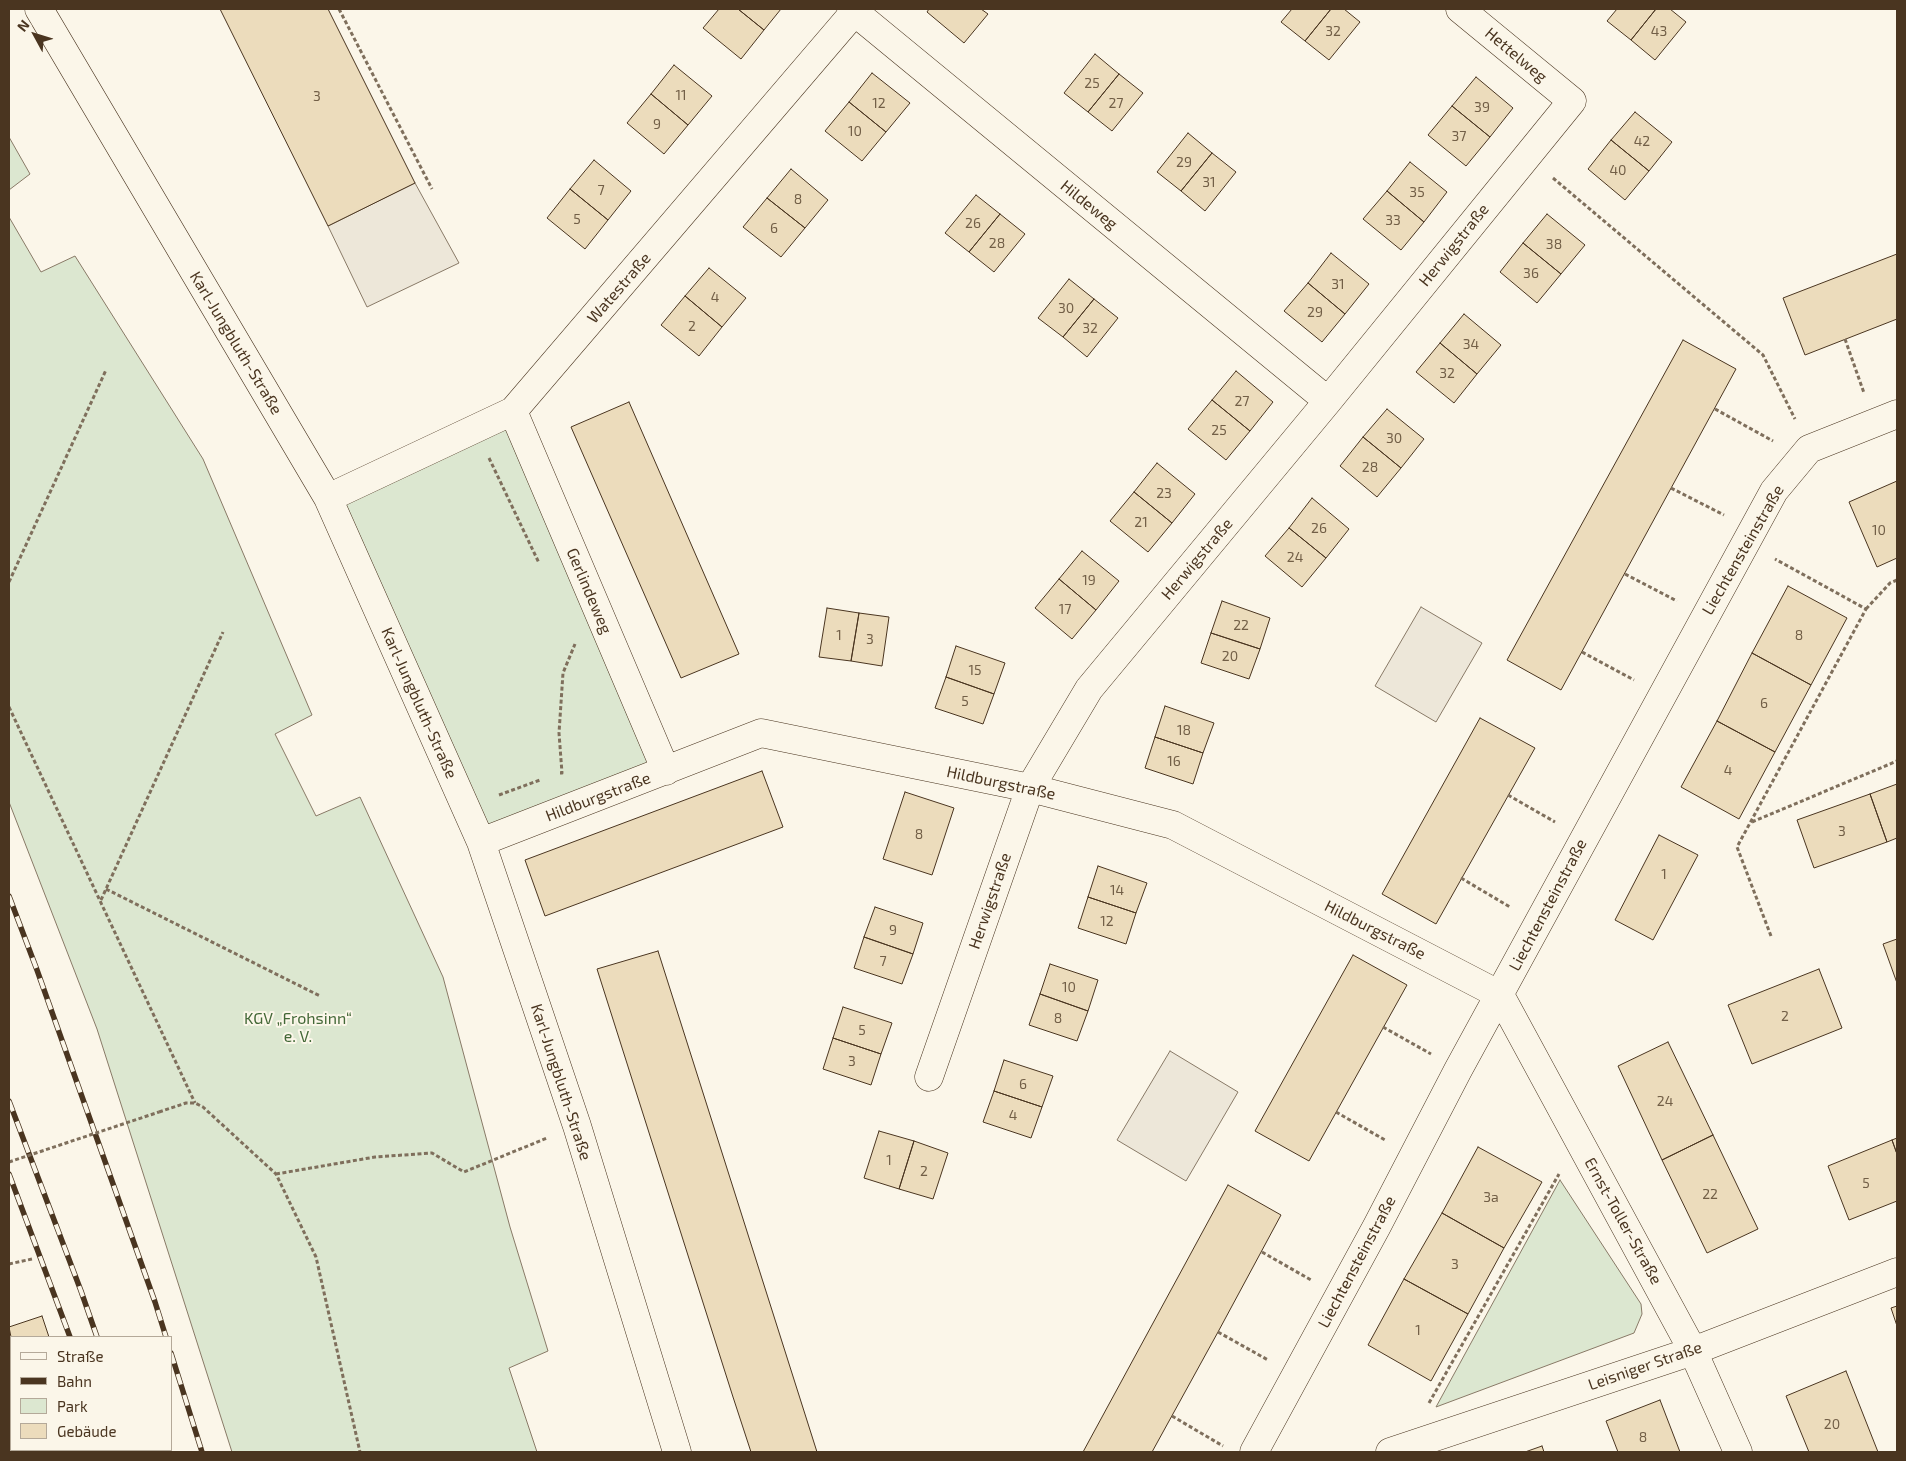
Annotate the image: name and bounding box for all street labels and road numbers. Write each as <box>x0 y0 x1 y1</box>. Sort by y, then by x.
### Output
street label: Hettelweg <box>1481 23 1551 87</box>
street label: Hildeweg <box>1057 176 1121 234</box>
street label: Herwigstraße <box>1415 200 1493 290</box>
street label: Watestraße <box>583 249 655 327</box>
street label: Karl-Jungbluth-Straße <box>186 268 286 418</box>
street label: Liechtensteinstraße <box>1698 482 1788 618</box>
street label: Herwigstraße <box>1157 514 1237 604</box>
street label: Gerlindeweg <box>562 545 616 637</box>
street label: Karl-Jungbluth-Straße <box>377 624 461 782</box>
street label: Hildburgstraße <box>945 762 1057 804</box>
street label: Hildburgstraße <box>543 768 653 826</box>
street label: Liechtensteinstraße <box>1505 836 1591 974</box>
street label: Herwigstraße <box>965 850 1015 952</box>
street label: Hildburgstraße <box>1321 896 1429 964</box>
street label: Karl-Jungbluth-Straße <box>527 1001 595 1163</box>
street label: Ernst-Toller-Straße <box>1580 1154 1666 1288</box>
street label: Liechtensteinstraße <box>1314 1193 1400 1331</box>
street label: Leisniger Straße <box>1586 1338 1704 1394</box>

